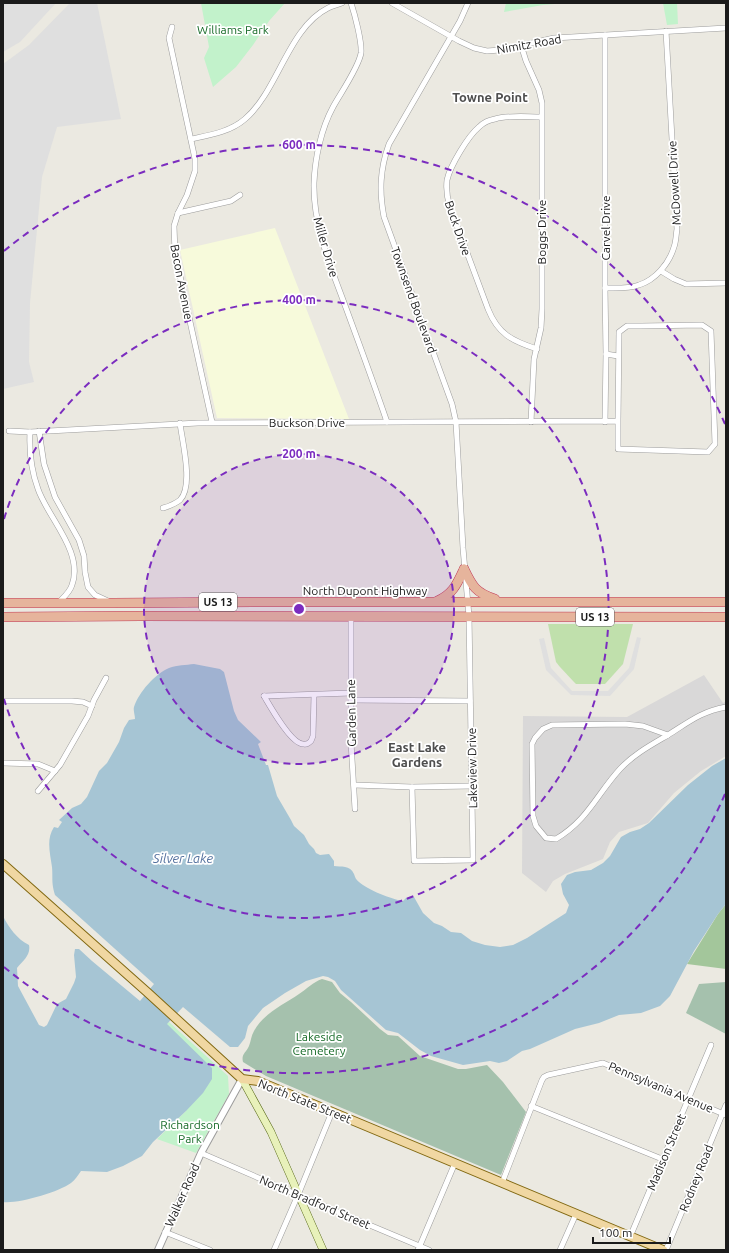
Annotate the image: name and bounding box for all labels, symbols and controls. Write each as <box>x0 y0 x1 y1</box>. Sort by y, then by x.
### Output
park label: Williams Park <box>197 23 269 36</box>
street label: Nimitz Road <box>496 32 562 56</box>
district label: Towne Point <box>452 90 528 104</box>
text: 600 m <box>282 138 316 151</box>
street label: McDowell Drive <box>665 140 683 226</box>
street label: Carvel Drive <box>599 195 612 261</box>
street label: Buck Drive <box>443 199 473 257</box>
street label: Boggs Drive <box>535 200 548 264</box>
street label: Miller Drive <box>311 215 341 279</box>
street label: Bacon Avenue <box>168 243 196 321</box>
street label: Townsend Boulevard <box>389 245 439 355</box>
text: 400 m <box>282 293 316 306</box>
street label: Buckson Drive <box>269 416 345 429</box>
text: 200 m <box>282 447 316 460</box>
street label: North Dupont Highway <box>303 584 427 597</box>
road number: US 13 <box>199 593 237 611</box>
centre of rings <box>292 602 306 616</box>
road number: US 13 <box>576 608 614 626</box>
street label: Garden Lane <box>344 679 358 747</box>
street label: Lakeview Drive <box>465 728 479 808</box>
district label: East Lake Gardens <box>388 740 446 769</box>
water label: Silver Lake <box>152 851 213 865</box>
park label: Lakeside Cemetery <box>293 1030 346 1057</box>
street label: Pennsylvania Avenue <box>607 1059 715 1115</box>
street label: North State Street <box>257 1076 354 1126</box>
street label: Madison Street <box>644 1112 688 1192</box>
park label: Richardson Park <box>160 1118 220 1145</box>
street label: Rodney Road <box>677 1143 715 1213</box>
street label: Walker Road <box>162 1161 202 1229</box>
street label: North Bradford Street <box>258 1173 373 1231</box>
scale bar <box>593 1219 670 1245</box>
text: 100 m <box>599 1226 632 1239</box>

